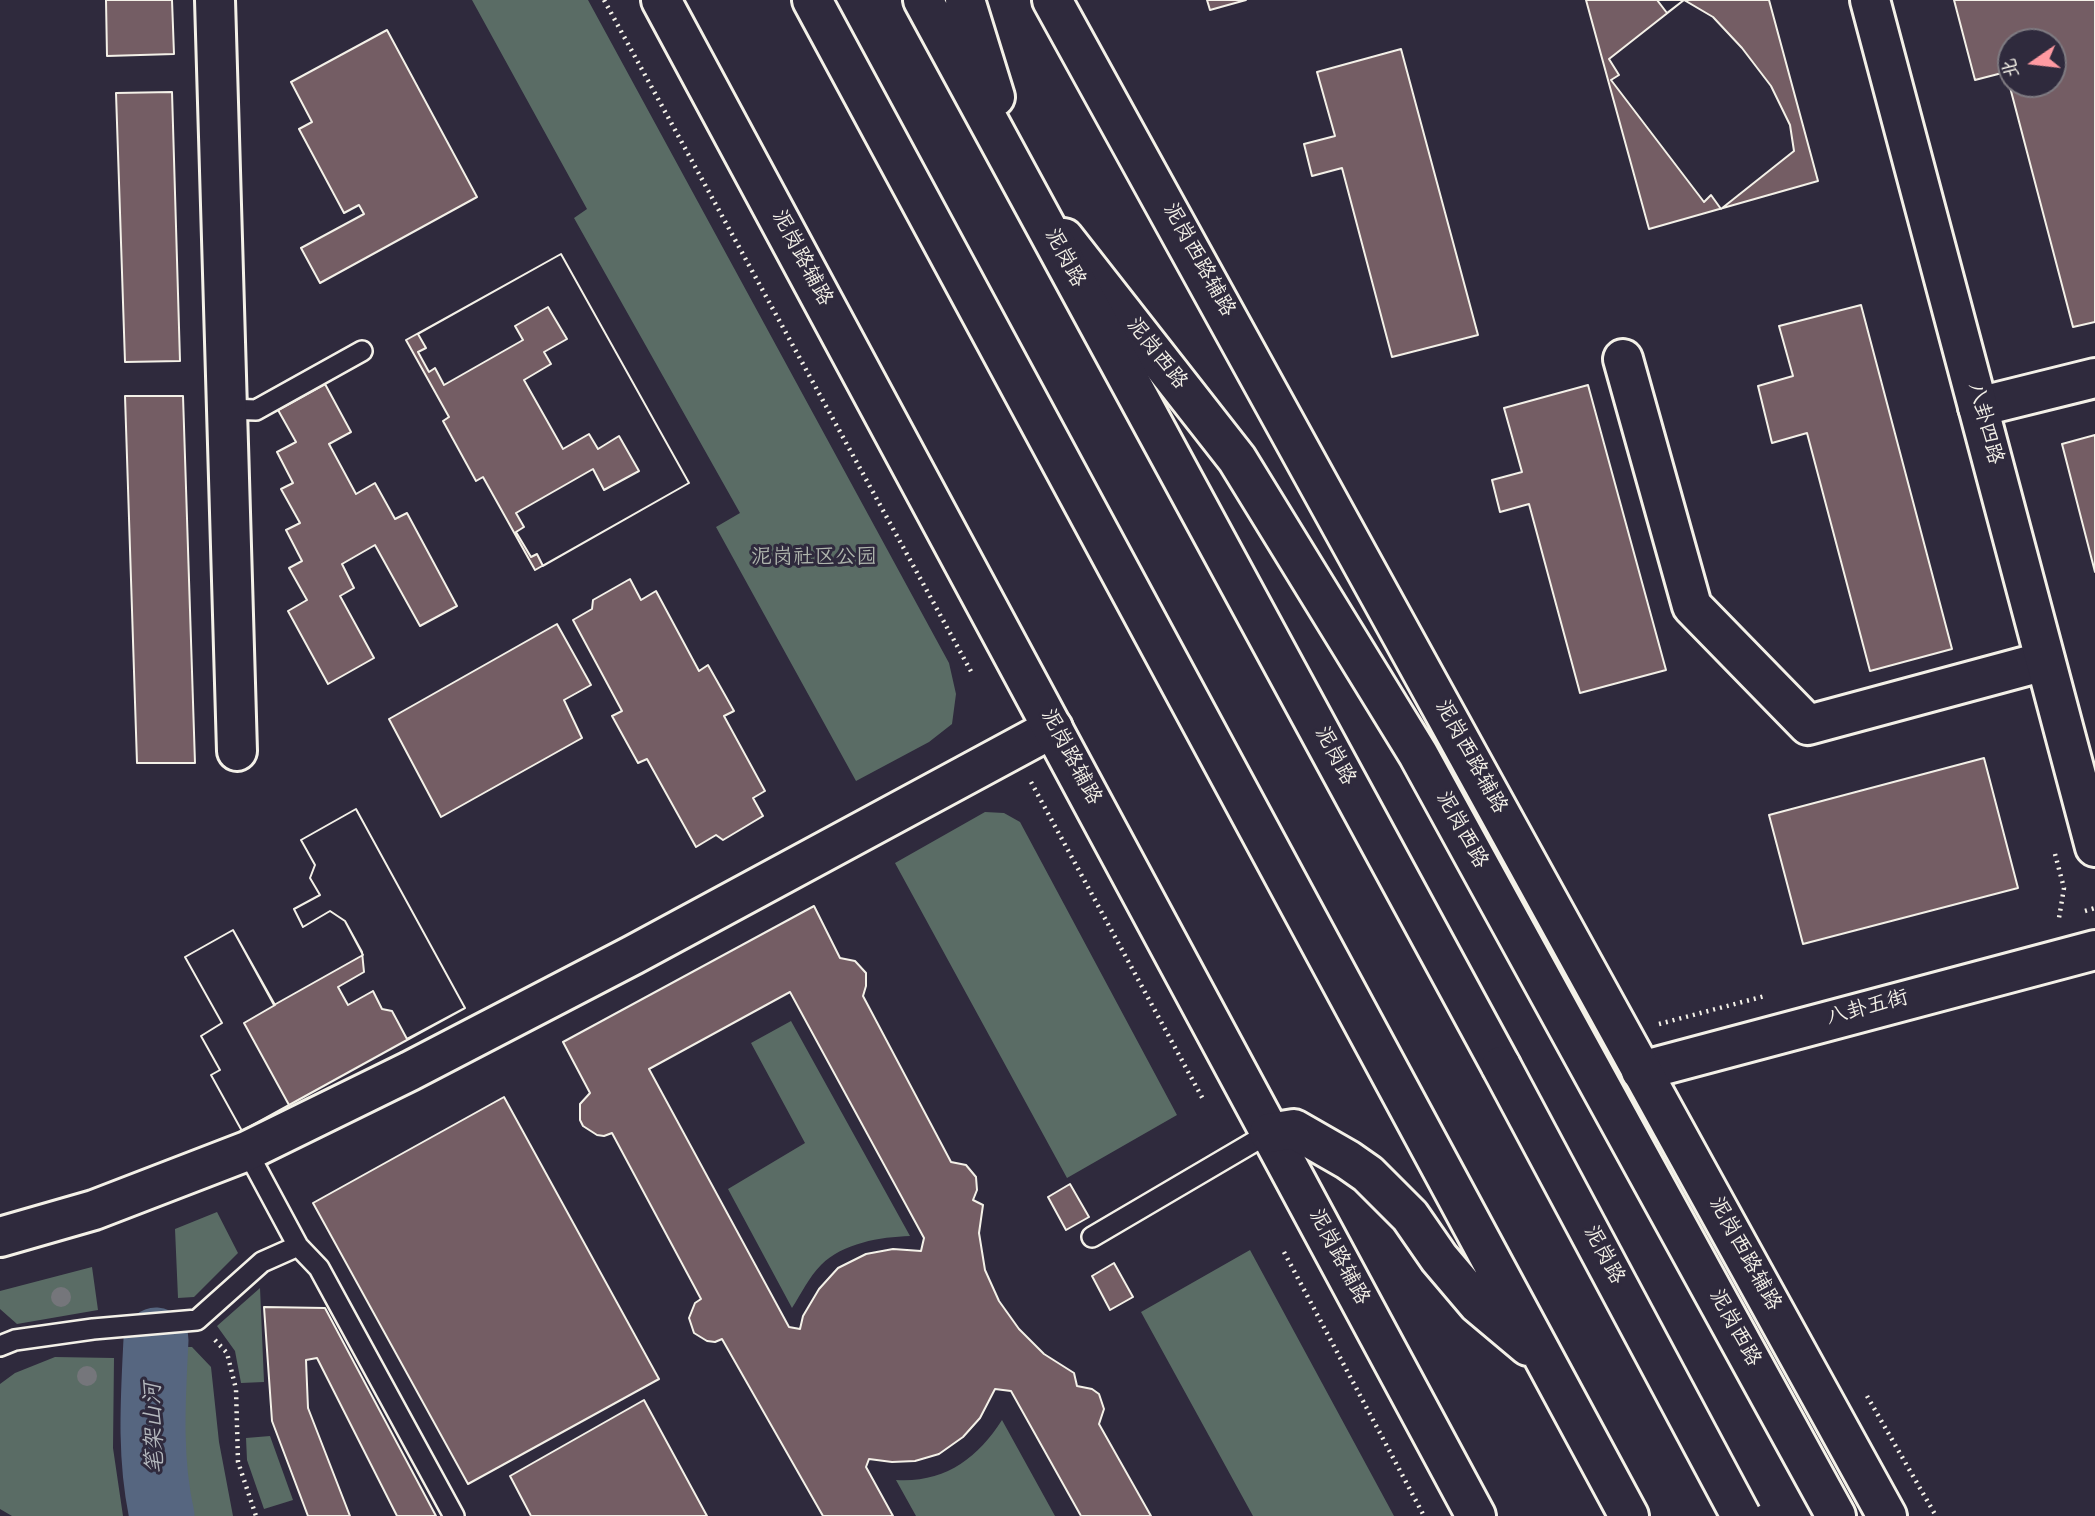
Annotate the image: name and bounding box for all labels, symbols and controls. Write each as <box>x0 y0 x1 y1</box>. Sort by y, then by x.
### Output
north arrow <box>1997 28 2067 98</box>
text: 北 <box>2000 56 2027 80</box>
street label: 泥岗西路辅路 <box>1155 200 1239 322</box>
street label: 泥岗路辅路 <box>764 207 836 311</box>
street label: 泥岗路 <box>1037 225 1089 293</box>
street label: 泥岗西路 <box>1119 314 1191 396</box>
street label: 八卦四路 <box>1960 380 2006 468</box>
park label: 泥岗社区公园 <box>751 547 877 573</box>
street label: 泥岗西路辅路 <box>1427 697 1511 819</box>
street label: 泥岗路辅路 <box>1033 706 1105 810</box>
street label: 泥岗路 <box>1307 723 1359 791</box>
street label: 泥岗西路 <box>1429 788 1491 874</box>
street label: 八卦五街 <box>1824 987 1912 1033</box>
street label: 泥岗西路辅路 <box>1701 1194 1785 1316</box>
street label: 泥岗路辅路 <box>1301 1206 1373 1310</box>
street label: 泥岗路 <box>1576 1222 1628 1290</box>
street label: 泥岗西路 <box>1702 1286 1764 1372</box>
water label: 笔架山河 <box>142 1382 172 1474</box>

